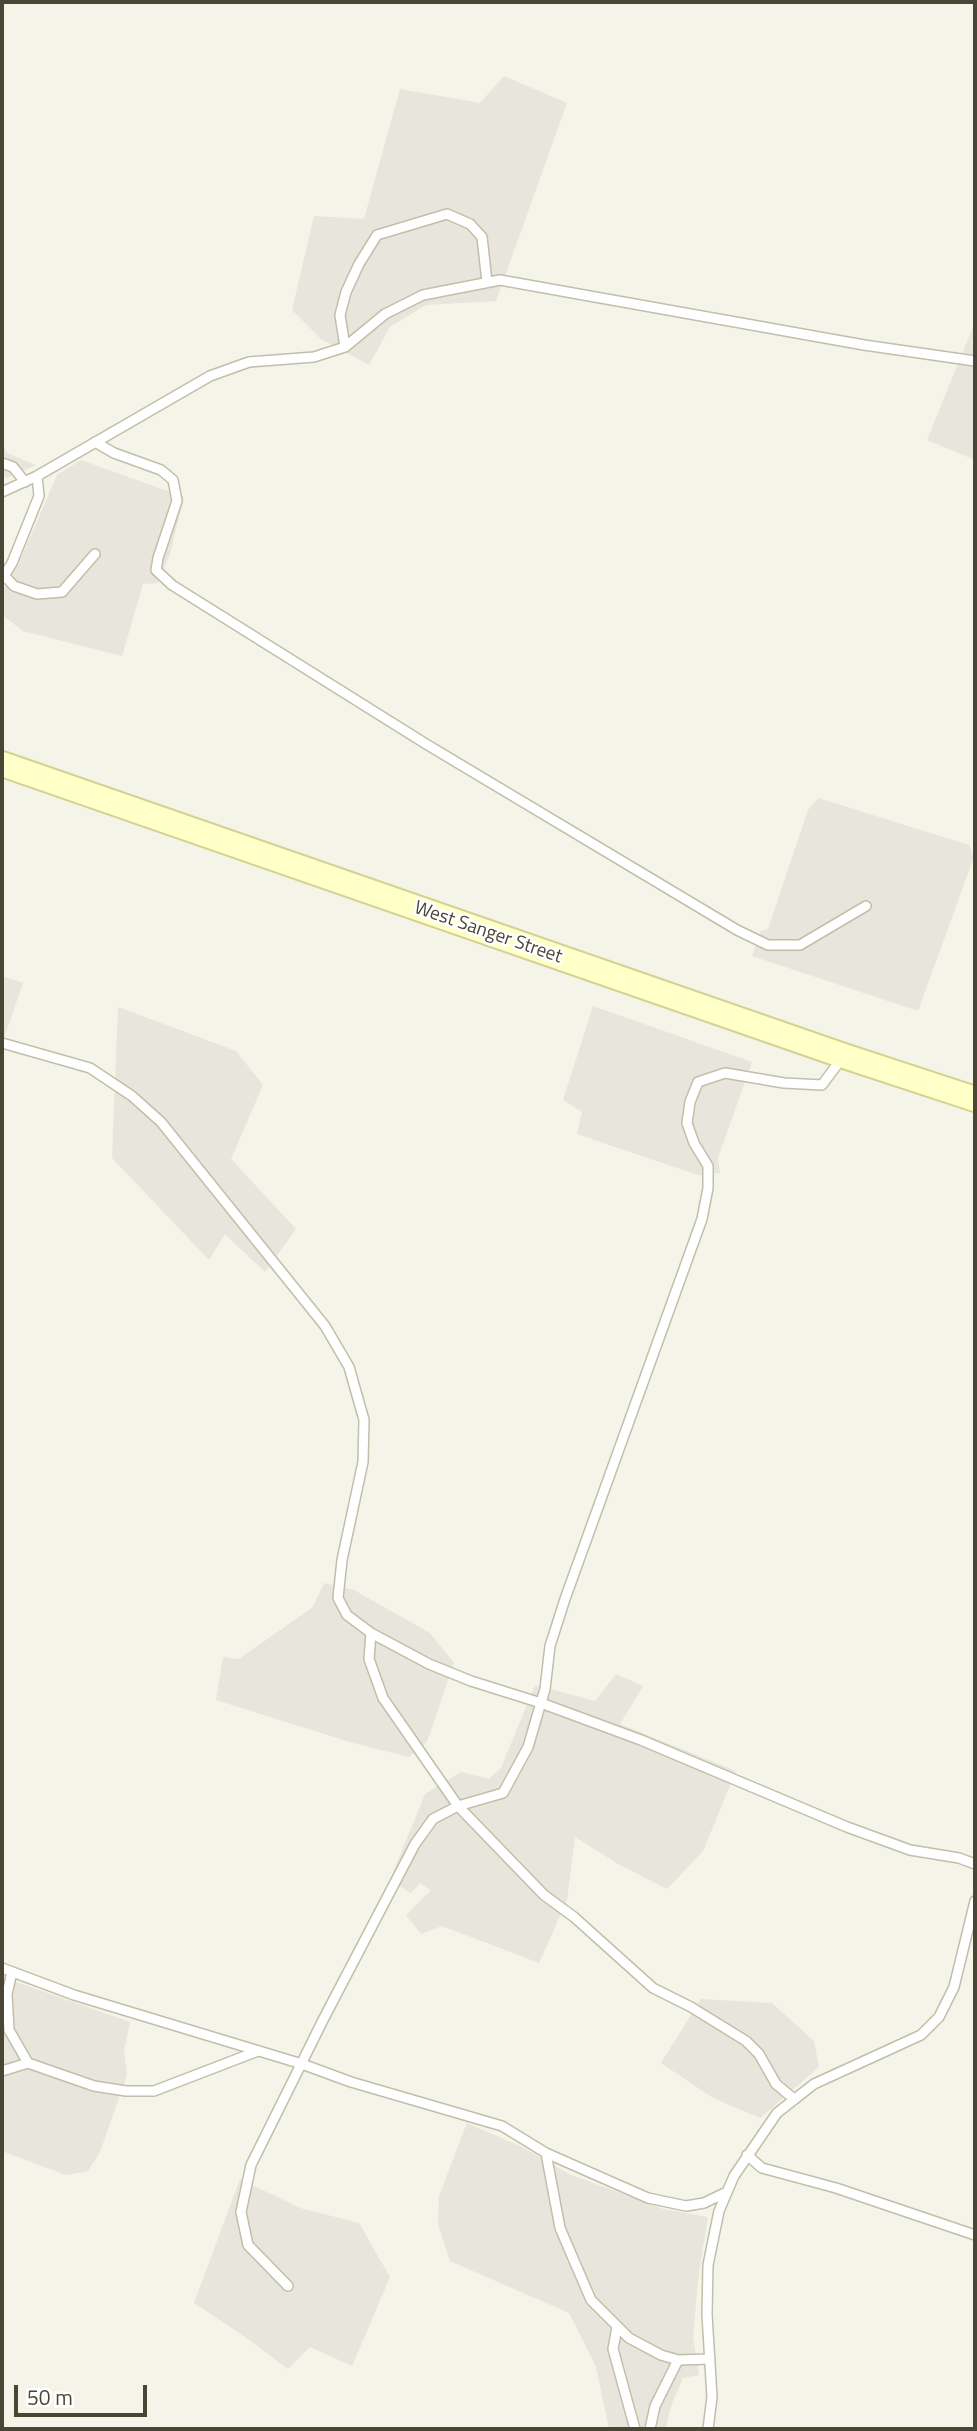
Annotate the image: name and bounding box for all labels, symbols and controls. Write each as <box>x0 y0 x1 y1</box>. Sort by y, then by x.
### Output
street label: West Sanger Street <box>411 897 565 969</box>
scale bar <box>18 2372 150 2416</box>
text: 50 m <box>27 2381 73 2413</box>

